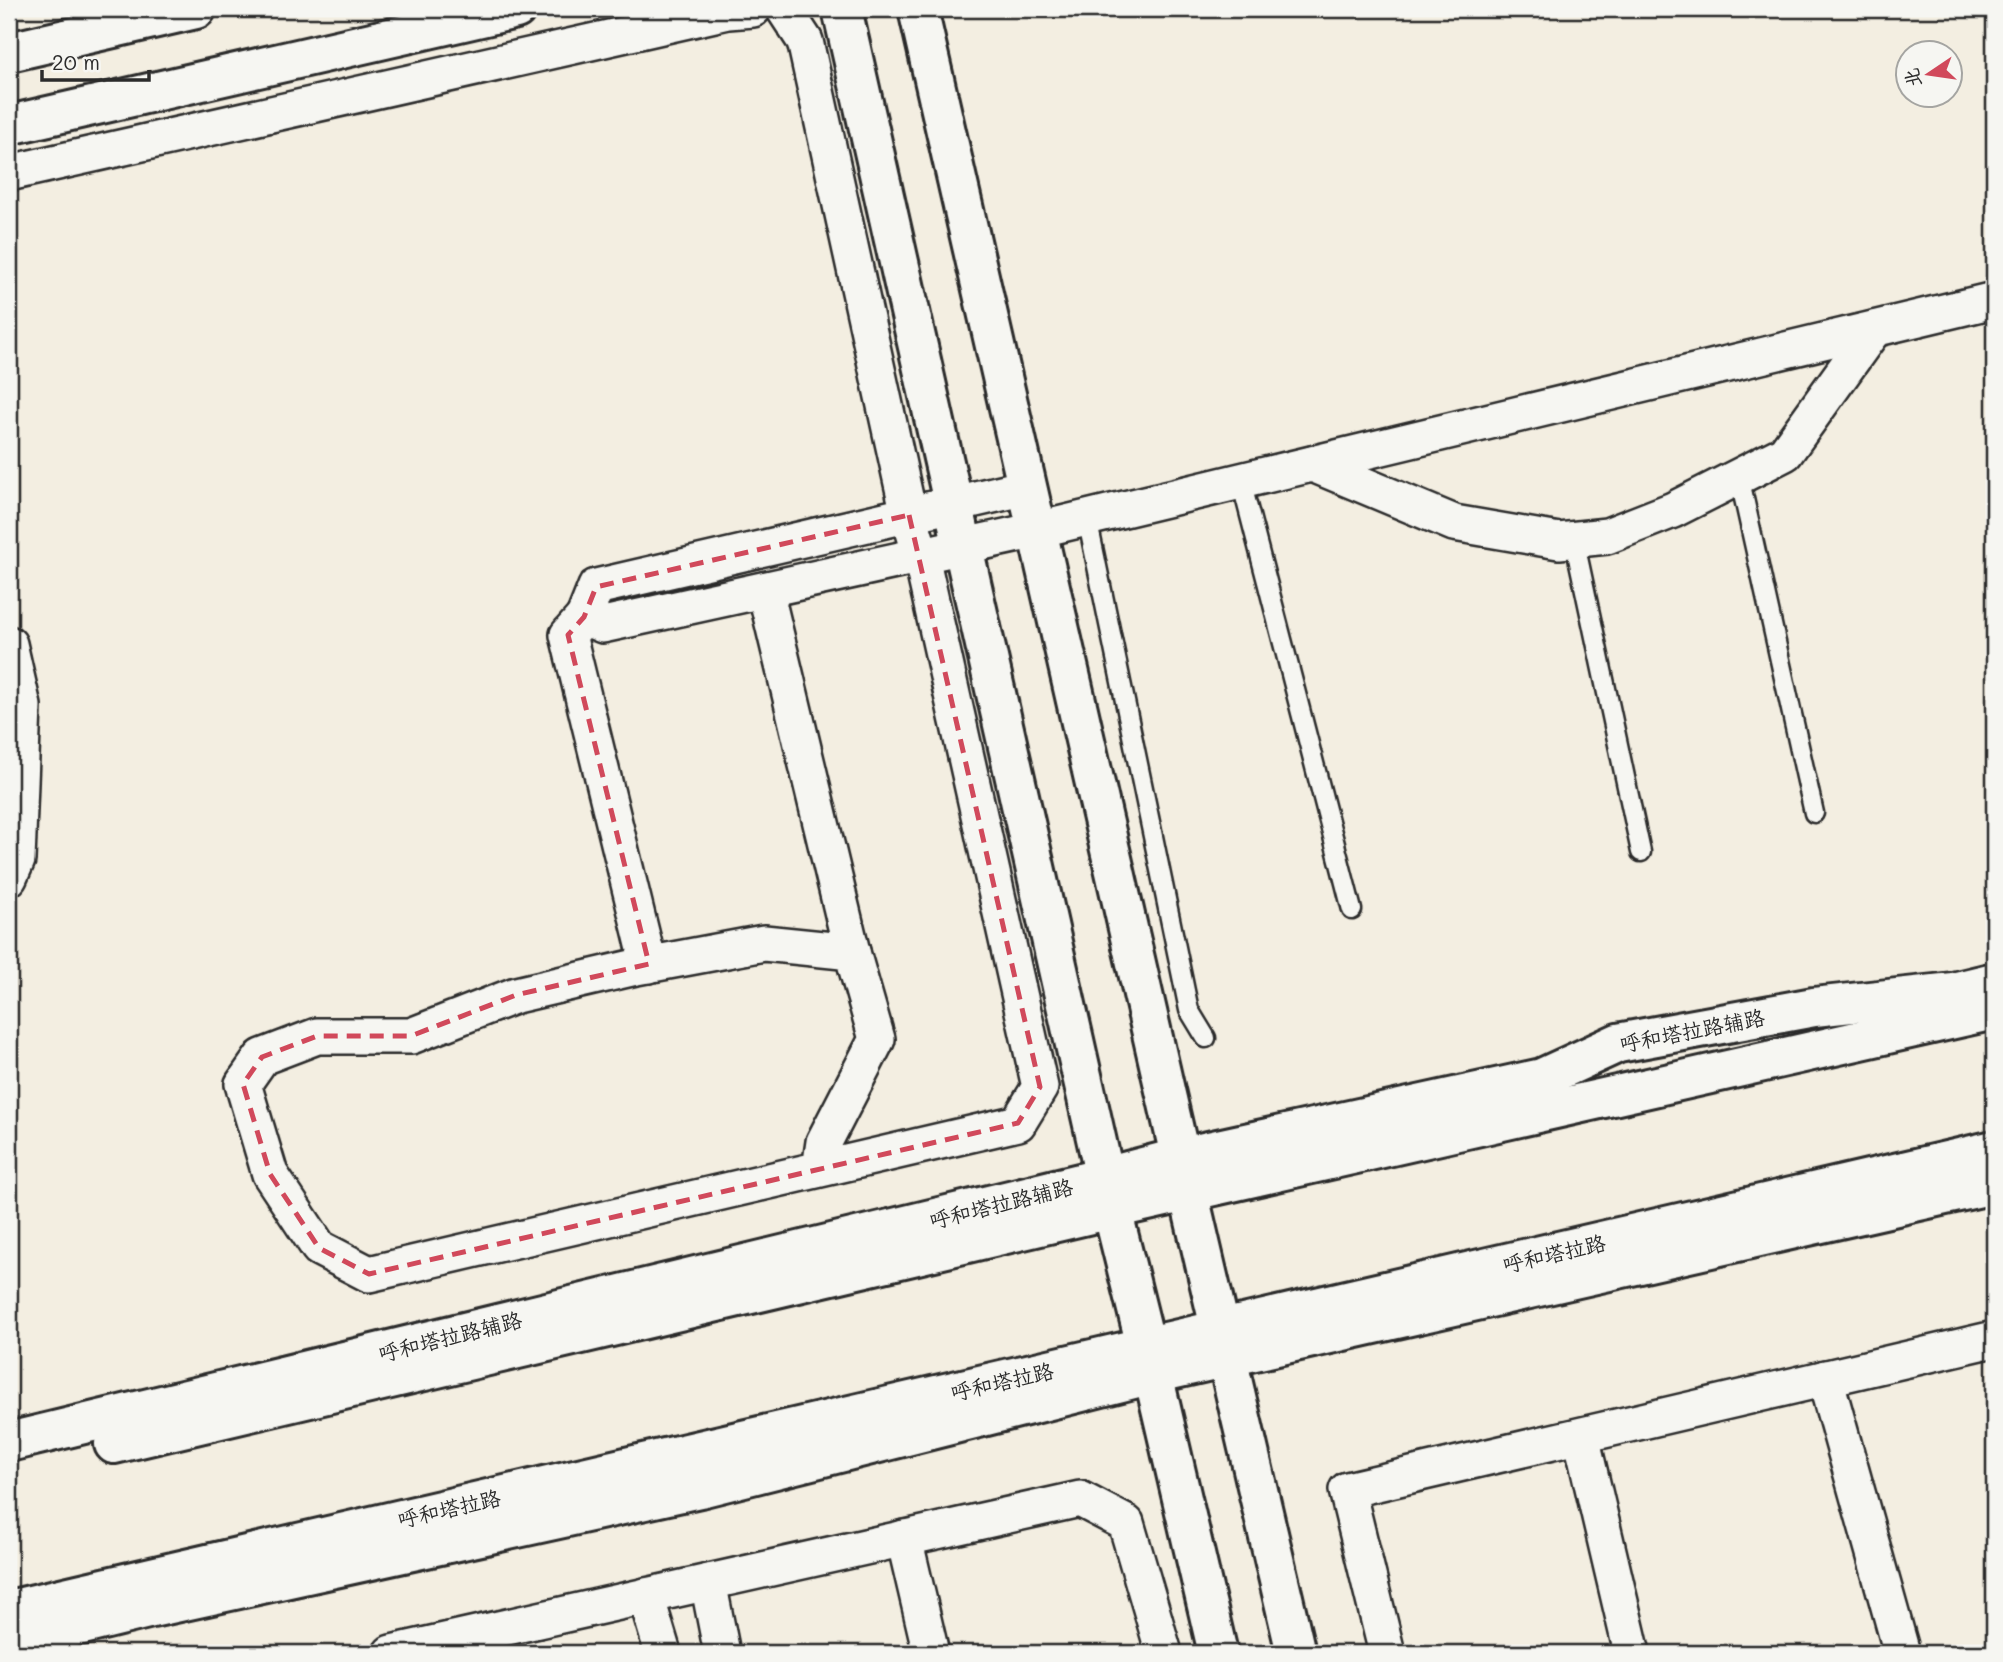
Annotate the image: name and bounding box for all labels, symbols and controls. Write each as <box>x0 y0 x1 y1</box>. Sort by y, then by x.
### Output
scale bar <box>42 38 149 82</box>
north arrow <box>1895 38 1965 108</box>
text: 20 m <box>52 48 100 75</box>
text: 北 <box>1898 66 1926 90</box>
street label: 呼和塔拉路辅路 <box>1617 1003 1767 1057</box>
street label: 呼和塔拉路辅路 <box>926 1172 1076 1234</box>
street label: 呼和塔拉路 <box>1500 1228 1608 1278</box>
street label: 呼和塔拉路辅路 <box>375 1305 525 1367</box>
street label: 呼和塔拉路 <box>948 1356 1056 1406</box>
street label: 呼和塔拉路 <box>395 1483 503 1533</box>

